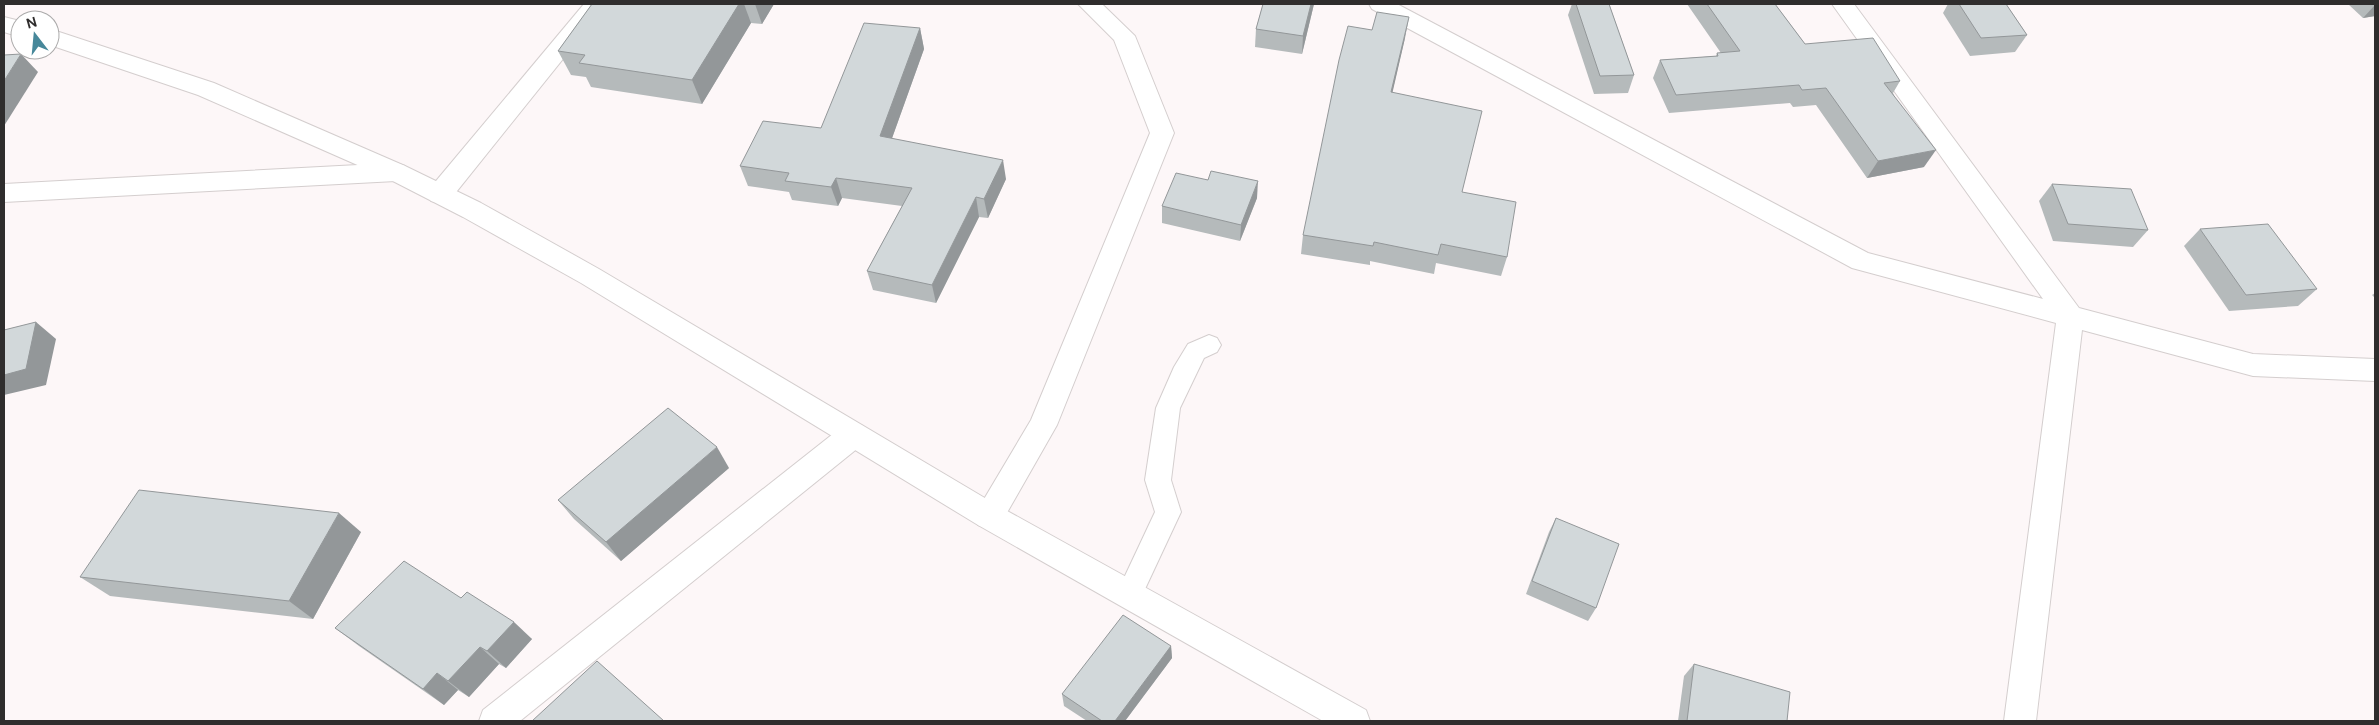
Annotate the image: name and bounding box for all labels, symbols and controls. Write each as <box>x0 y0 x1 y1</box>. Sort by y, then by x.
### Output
north arrow <box>10 10 60 60</box>
text: N <box>24 12 39 33</box>

